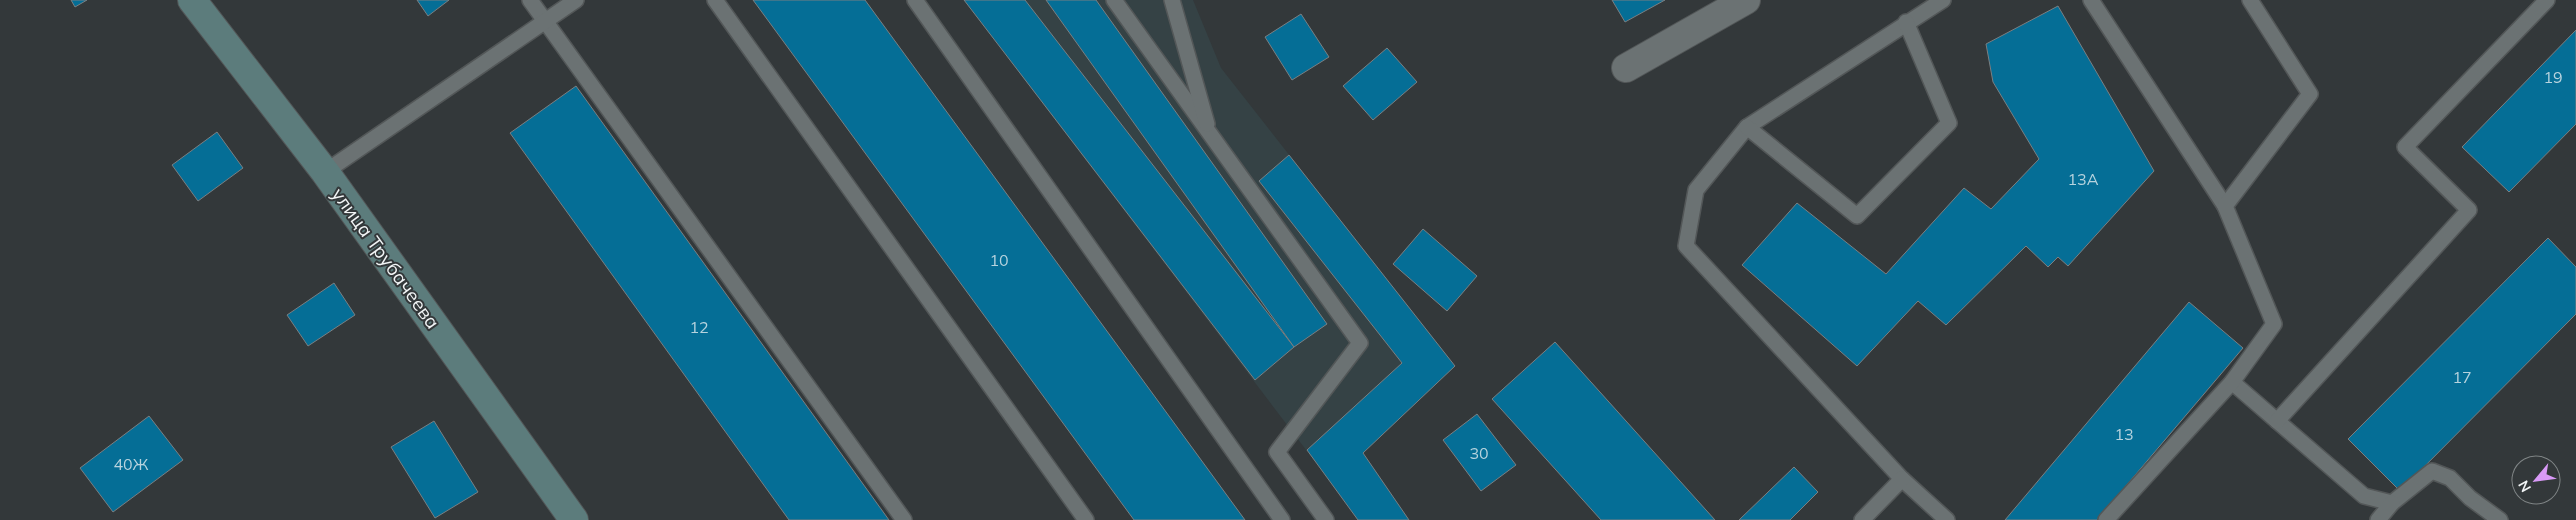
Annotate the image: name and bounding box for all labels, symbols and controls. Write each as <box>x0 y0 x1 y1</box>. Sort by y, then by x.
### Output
house number: 19 <box>2543 67 2563 87</box>
house number: 13А <box>2068 169 2099 189</box>
street label: улица Трубачеева <box>327 183 445 333</box>
house number: 10 <box>989 250 1009 270</box>
house number: 12 <box>689 317 709 337</box>
house number: 17 <box>2452 367 2472 387</box>
house number: 13 <box>2114 424 2134 444</box>
house number: 30 <box>1469 443 1489 463</box>
house number: 40Ж <box>113 454 149 474</box>
north arrow <box>2511 455 2561 505</box>
text: N <box>2514 477 2535 495</box>

